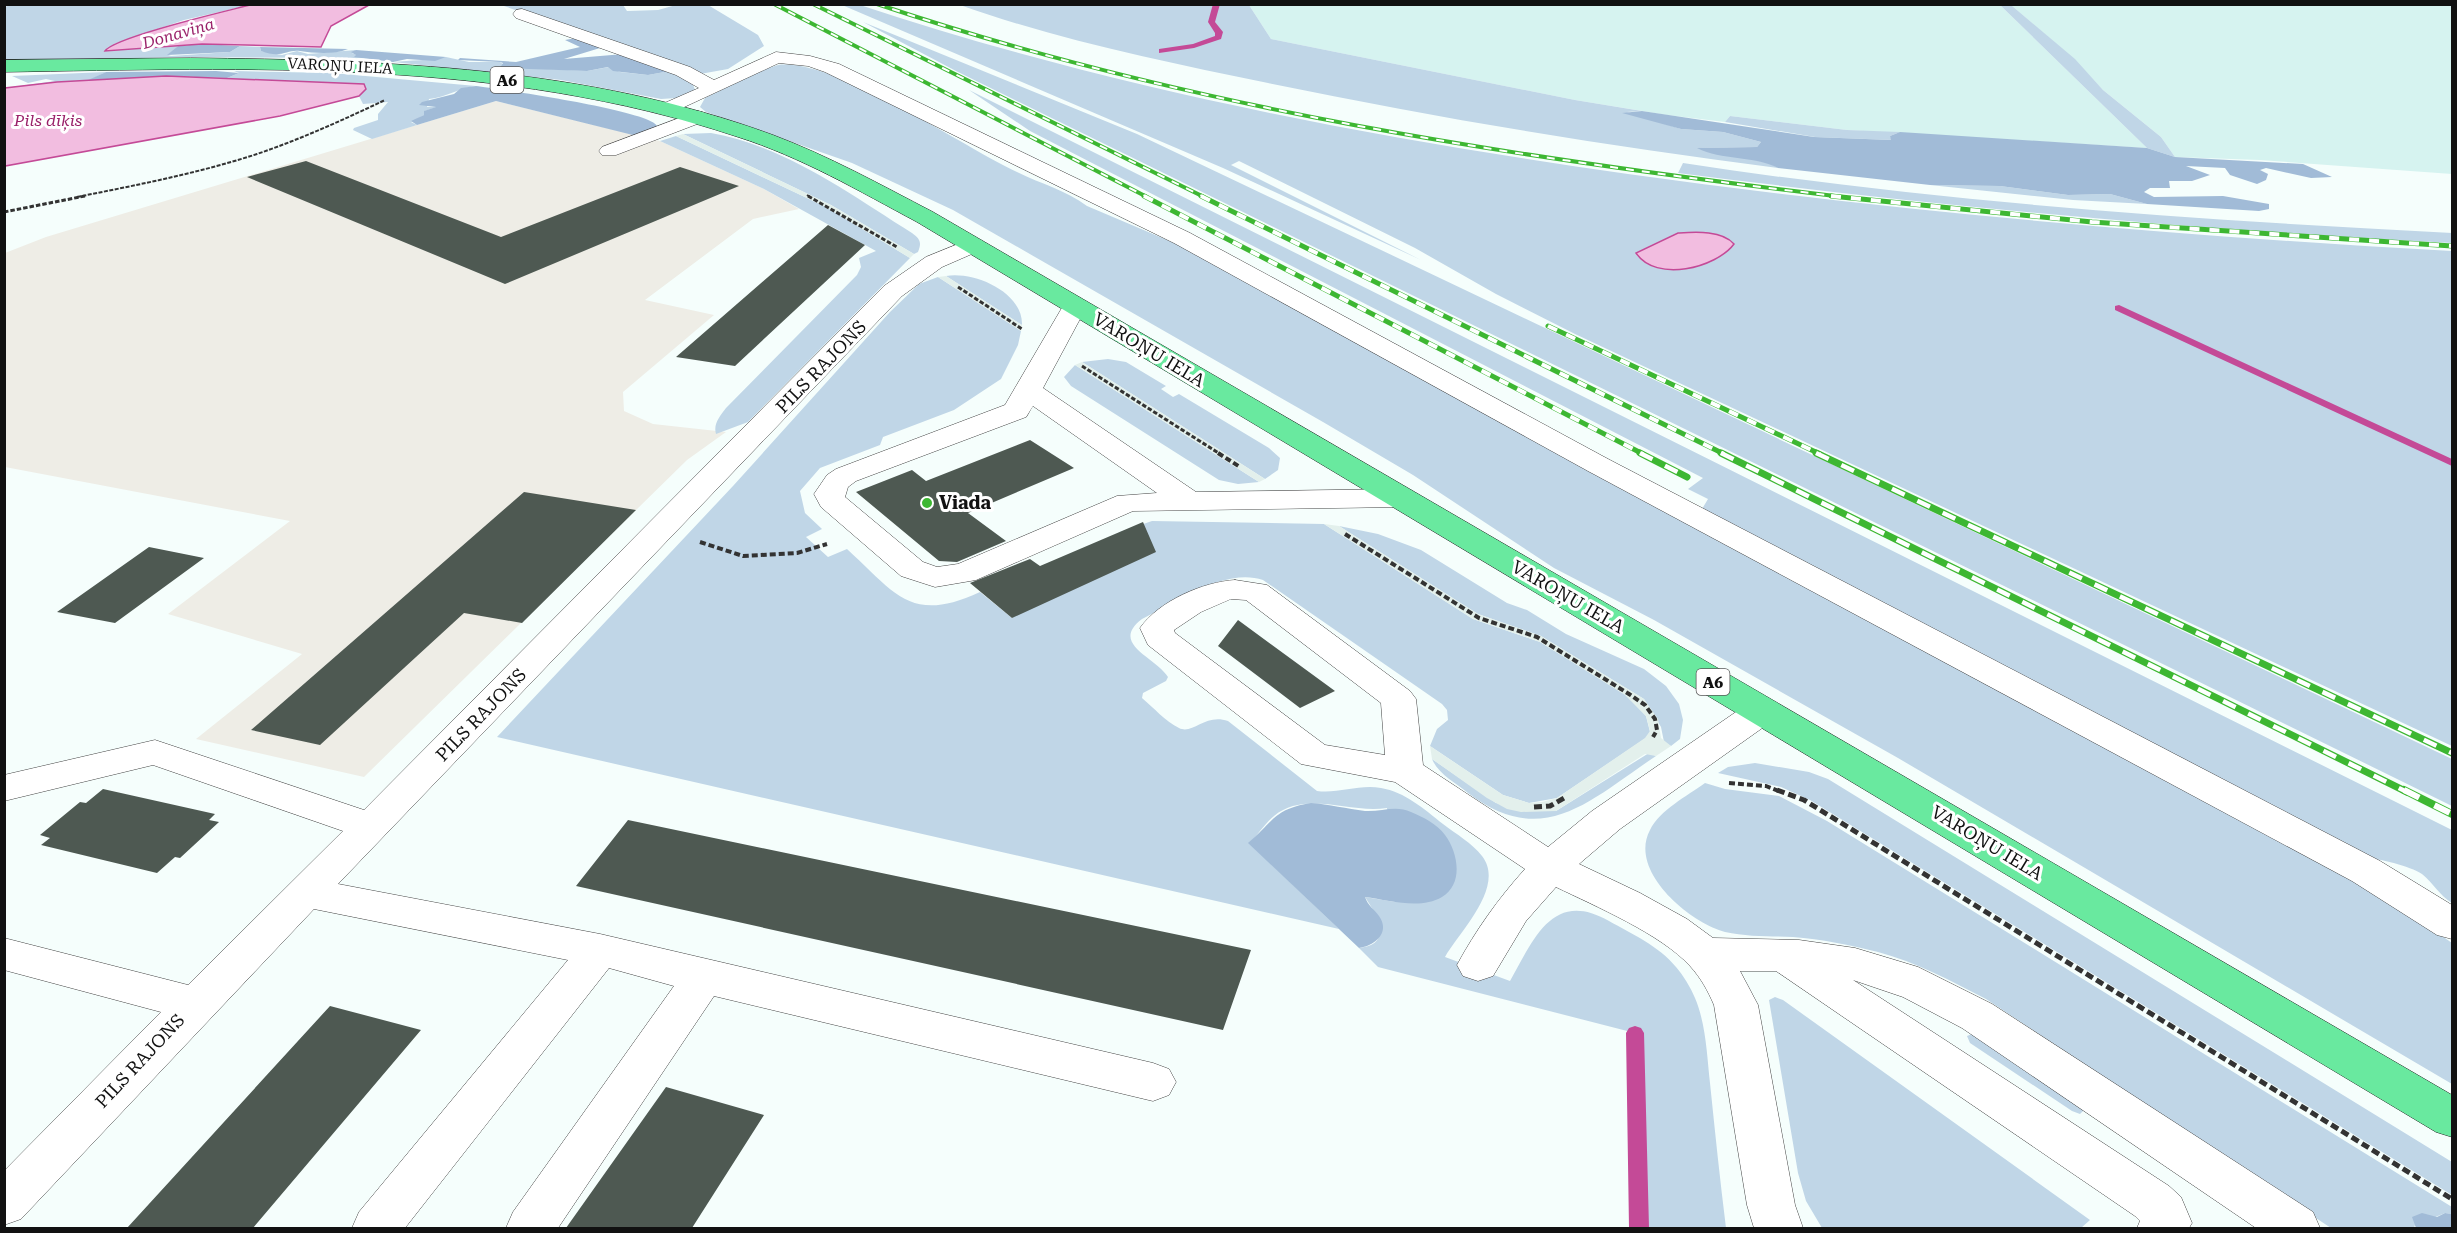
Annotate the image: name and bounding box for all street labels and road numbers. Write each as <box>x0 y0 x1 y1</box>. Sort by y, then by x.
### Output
street label: VAROŅU IELA <box>287 54 394 79</box>
road number: A6 <box>490 67 524 93</box>
street label: VAROŅU IELA <box>1089 308 1209 392</box>
street label: PILS RAJONS <box>771 316 870 417</box>
street label: VAROŅU IELA <box>1508 556 1629 638</box>
street label: PILS RAJONS <box>431 664 530 765</box>
road number: A6 <box>1696 669 1730 695</box>
street label: VAROŅU IELA <box>1927 801 2047 885</box>
street label: PILS RAJONS <box>91 1009 188 1112</box>

